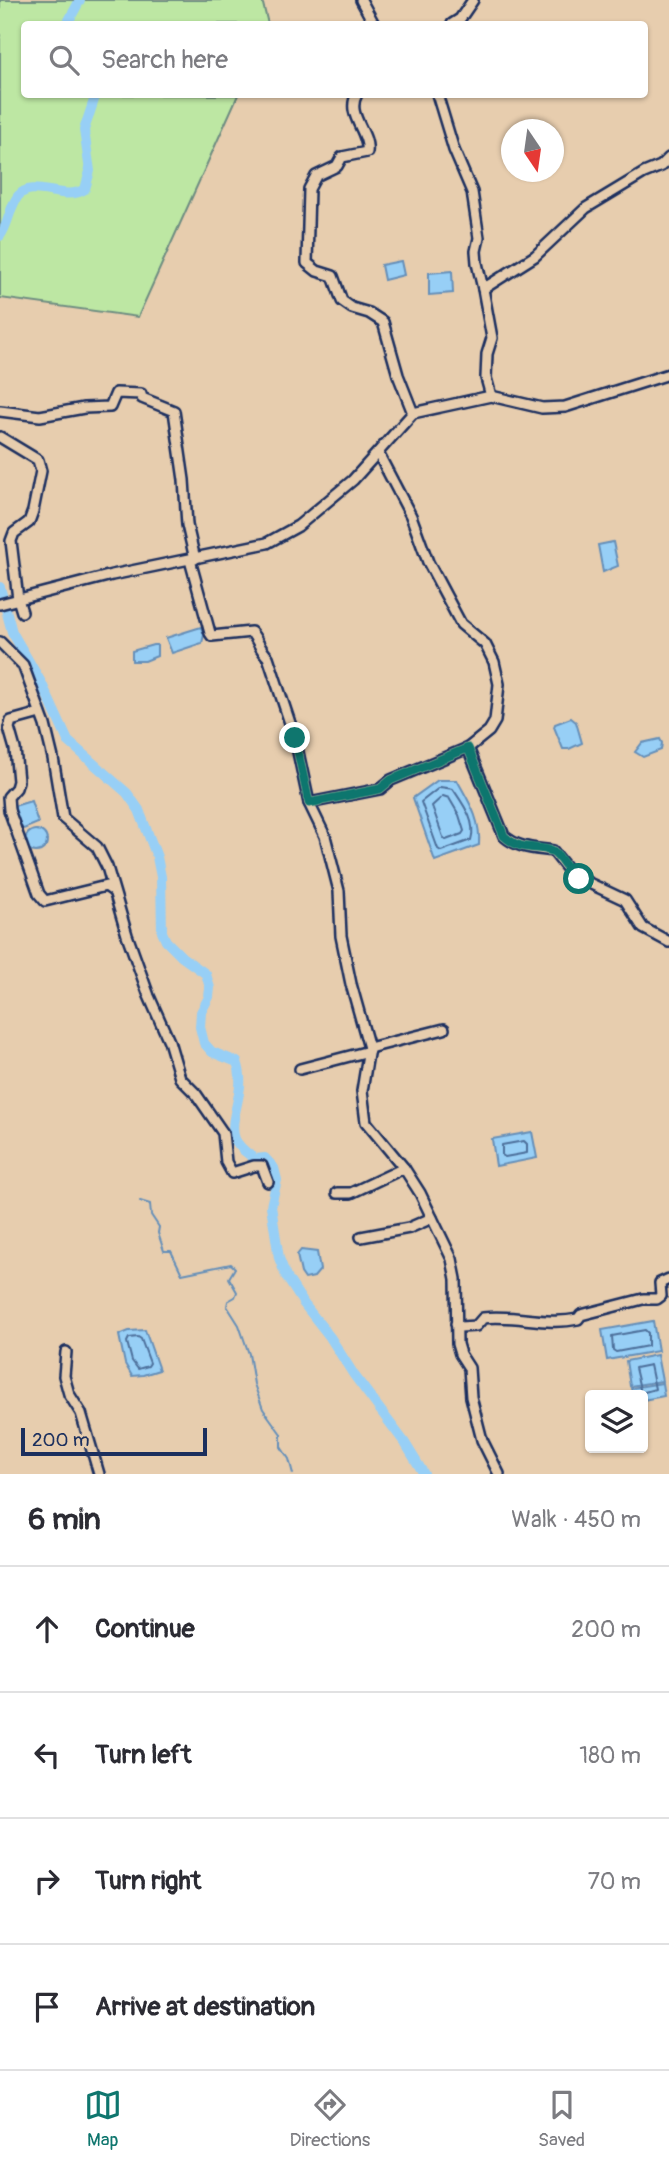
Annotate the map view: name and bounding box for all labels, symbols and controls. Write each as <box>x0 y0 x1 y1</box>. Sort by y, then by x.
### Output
search box <box>21 21 648 98</box>
icon: search <box>45 41 83 79</box>
text: Search here <box>101 44 228 76</box>
north arrow <box>501 119 564 182</box>
route end <box>279 722 310 753</box>
route start <box>563 863 594 894</box>
map controls <box>585 1390 648 1453</box>
button: layers <box>585 1390 648 1453</box>
scale bar <box>21 1425 206 1457</box>
text: 200 m <box>32 1428 90 1452</box>
text: 6 min <box>28 1501 101 1538</box>
text: Walk · 450 m <box>511 1505 641 1534</box>
icon: ahead <box>28 1610 66 1648</box>
text: Continue <box>95 1613 195 1645</box>
text: 200 m <box>571 1615 641 1644</box>
icon: left <box>28 1736 66 1774</box>
text: Turn left <box>95 1739 191 1771</box>
text: 180 m <box>579 1741 641 1770</box>
icon: right <box>28 1862 66 1900</box>
text: Turn right <box>95 1865 201 1897</box>
text: 70 m <box>588 1867 641 1896</box>
icon: arrive <box>28 1988 66 2026</box>
text: Arrive at destination <box>95 1991 315 2023</box>
tab: Map <box>84 2086 122 2152</box>
tab: Directions <box>290 2086 370 2152</box>
tab: Saved <box>538 2086 585 2152</box>

